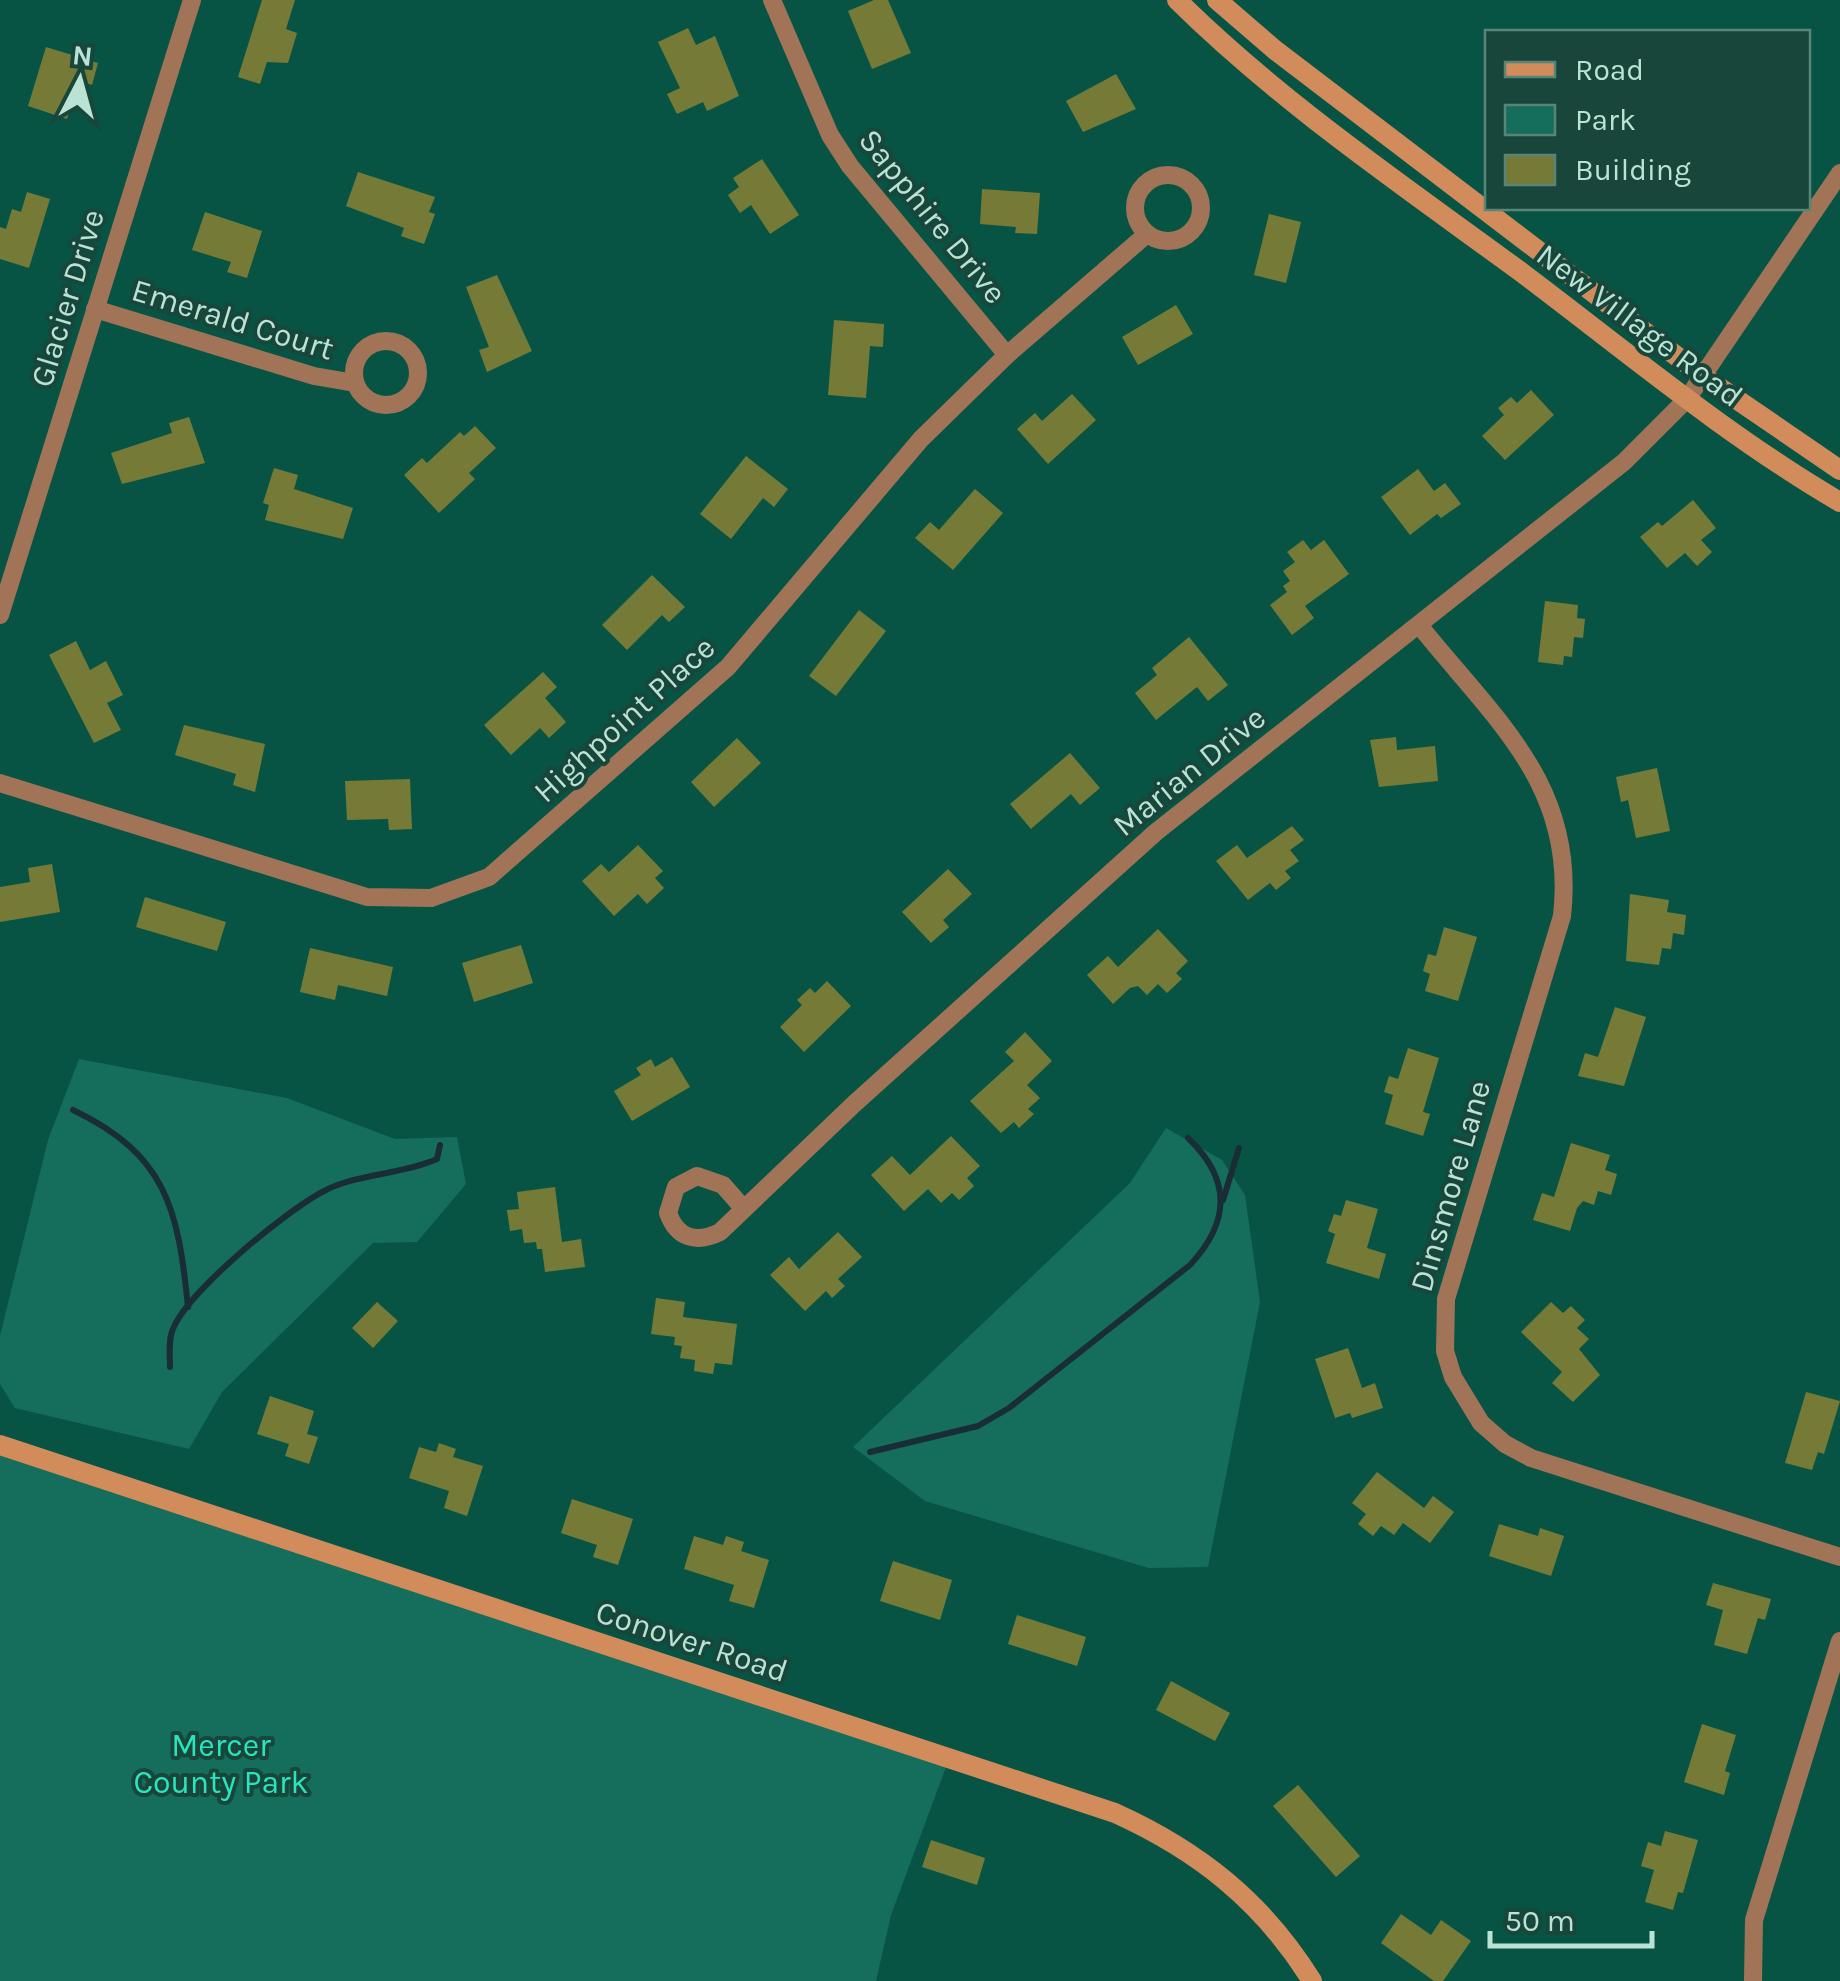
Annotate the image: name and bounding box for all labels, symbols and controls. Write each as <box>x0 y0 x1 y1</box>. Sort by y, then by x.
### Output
north arrow <box>30 30 130 130</box>
legend <box>1485 30 1810 210</box>
text: N <box>71 38 94 73</box>
text: Road <box>1575 52 1644 88</box>
text: Park <box>1575 102 1636 138</box>
street label: Sapphire Drive <box>851 122 1014 311</box>
text: Building <box>1575 152 1691 188</box>
street label: Glacier Drive <box>23 205 112 391</box>
street label: New Village Road <box>1530 236 1750 415</box>
street label: Emerald Court <box>127 271 338 368</box>
street label: Highpoint Place <box>526 629 722 810</box>
street label: Marian Drive <box>1106 699 1273 844</box>
street label: Dinsmore Lane <box>1403 1076 1498 1296</box>
street label: Conover Road <box>591 1593 792 1690</box>
park label: Mercer County Park <box>133 1727 309 1801</box>
scale bar <box>1490 1886 1652 1948</box>
text: 50 m <box>1505 1903 1575 1939</box>

